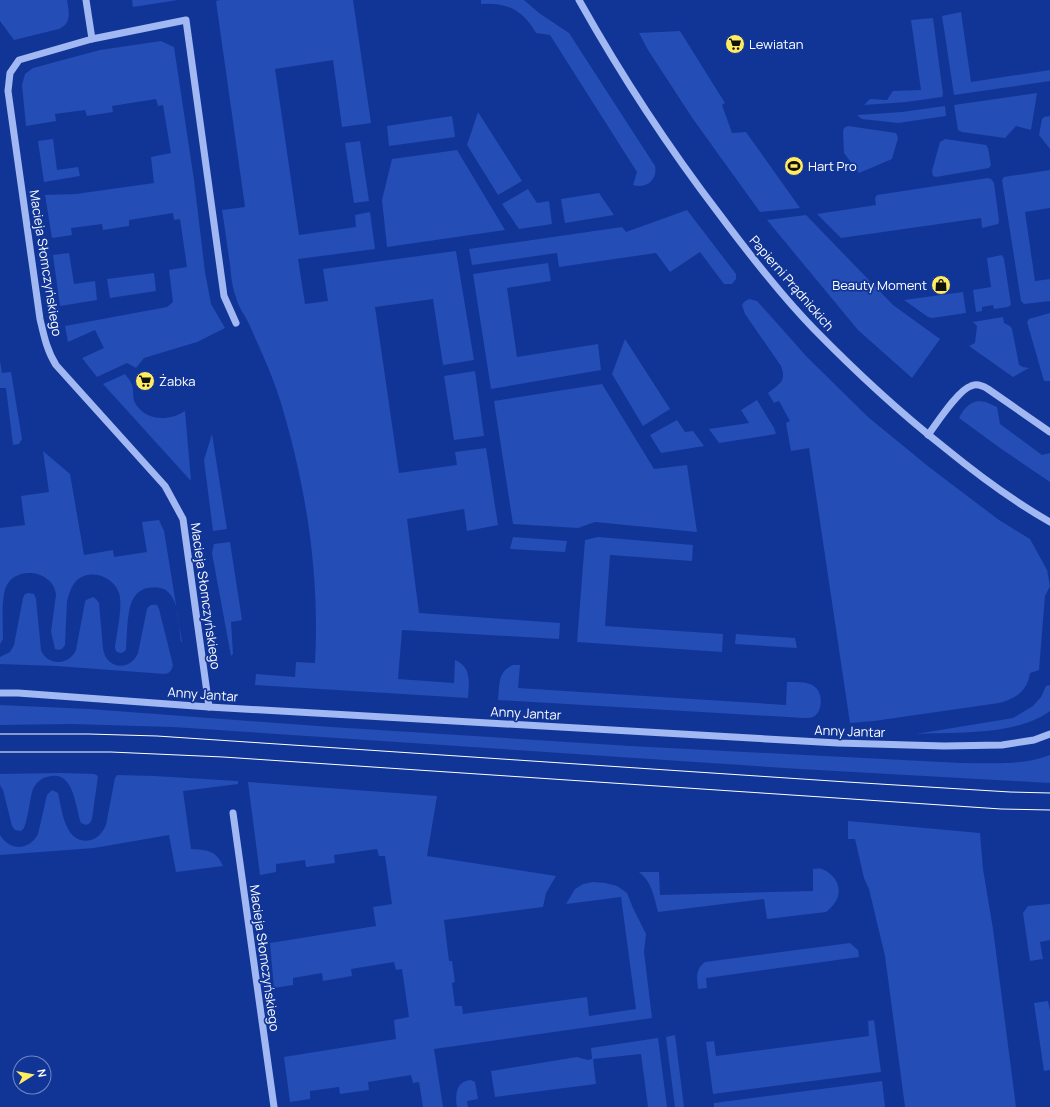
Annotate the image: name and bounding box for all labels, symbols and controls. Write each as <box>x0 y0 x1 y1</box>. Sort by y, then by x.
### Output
supermarket icon: Lewiatan <box>724 33 746 55</box>
place label: Lewiatan <box>749 35 803 53</box>
sports icon: Hart Pro <box>783 155 805 177</box>
place label: Hart Pro <box>808 157 857 175</box>
street label: Macieja Słomczyńskiego <box>26 189 67 338</box>
street label: Papierni Prądnickich <box>746 232 838 334</box>
shop icon: Beauty Moment <box>930 274 952 296</box>
place label: Beauty Moment <box>832 276 927 294</box>
supermarket icon: Żabka <box>134 370 156 392</box>
place label: Żabka <box>159 372 196 390</box>
street label: Macieja Słomczyńskiego <box>187 522 225 671</box>
street label: Anny Jantar <box>167 683 239 705</box>
street label: Anny Jantar <box>490 702 562 724</box>
street label: Anny Jantar <box>814 721 886 741</box>
street label: Macieja Słomczyńskiego <box>246 884 284 1033</box>
north arrow <box>12 1055 52 1095</box>
text: N <box>34 1068 50 1078</box>

